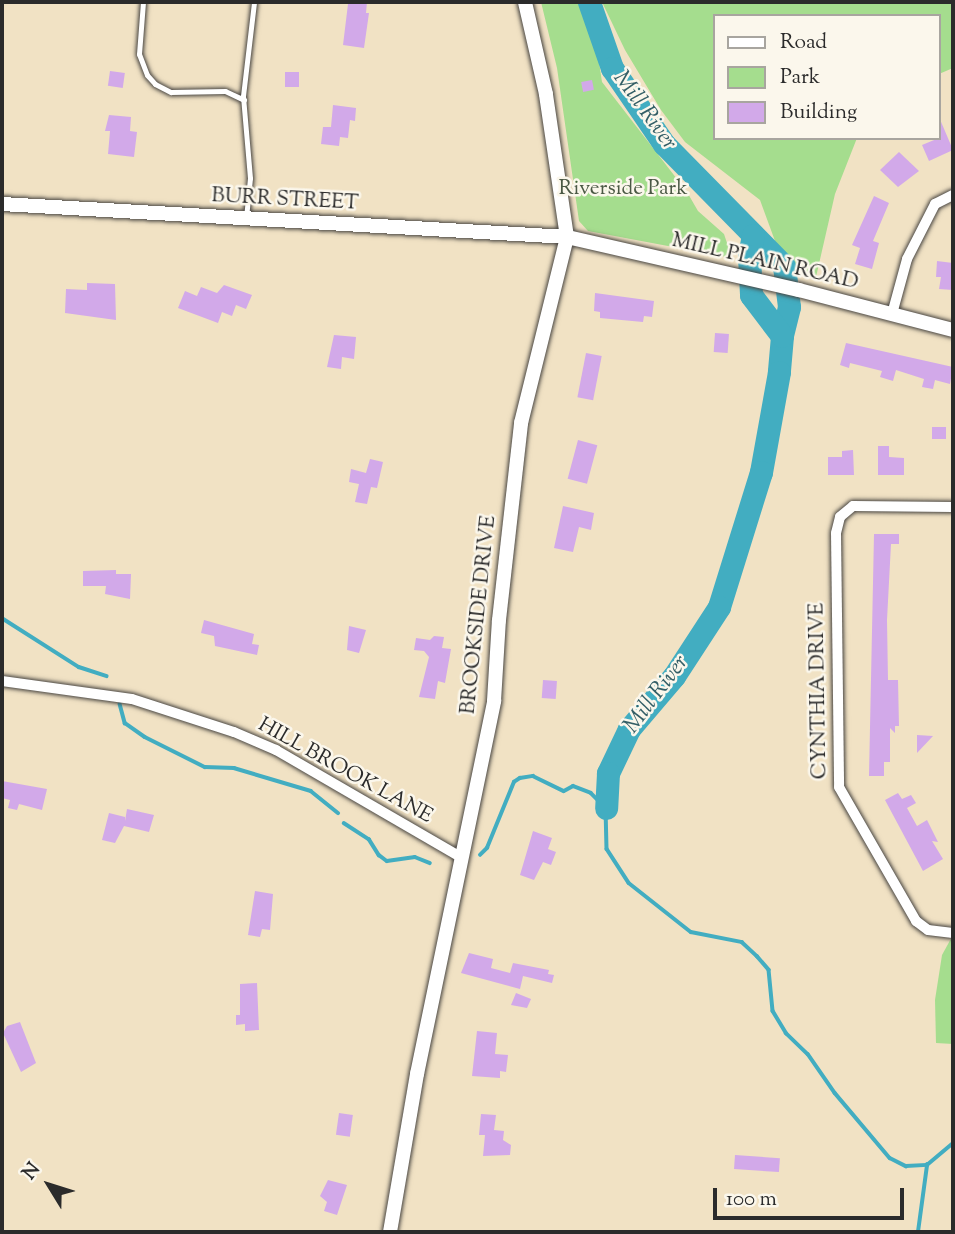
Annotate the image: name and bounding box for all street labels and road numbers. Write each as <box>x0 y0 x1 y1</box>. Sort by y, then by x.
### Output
street label: BURR STREET <box>211 184 359 216</box>
street label: MILL PLAIN ROAD <box>669 228 861 296</box>
street label: BROOKSIDE DRIVE <box>456 514 502 716</box>
street label: CYNTHIA DRIVE <box>805 602 833 780</box>
street label: HILL BROOK LANE <box>253 713 437 829</box>

